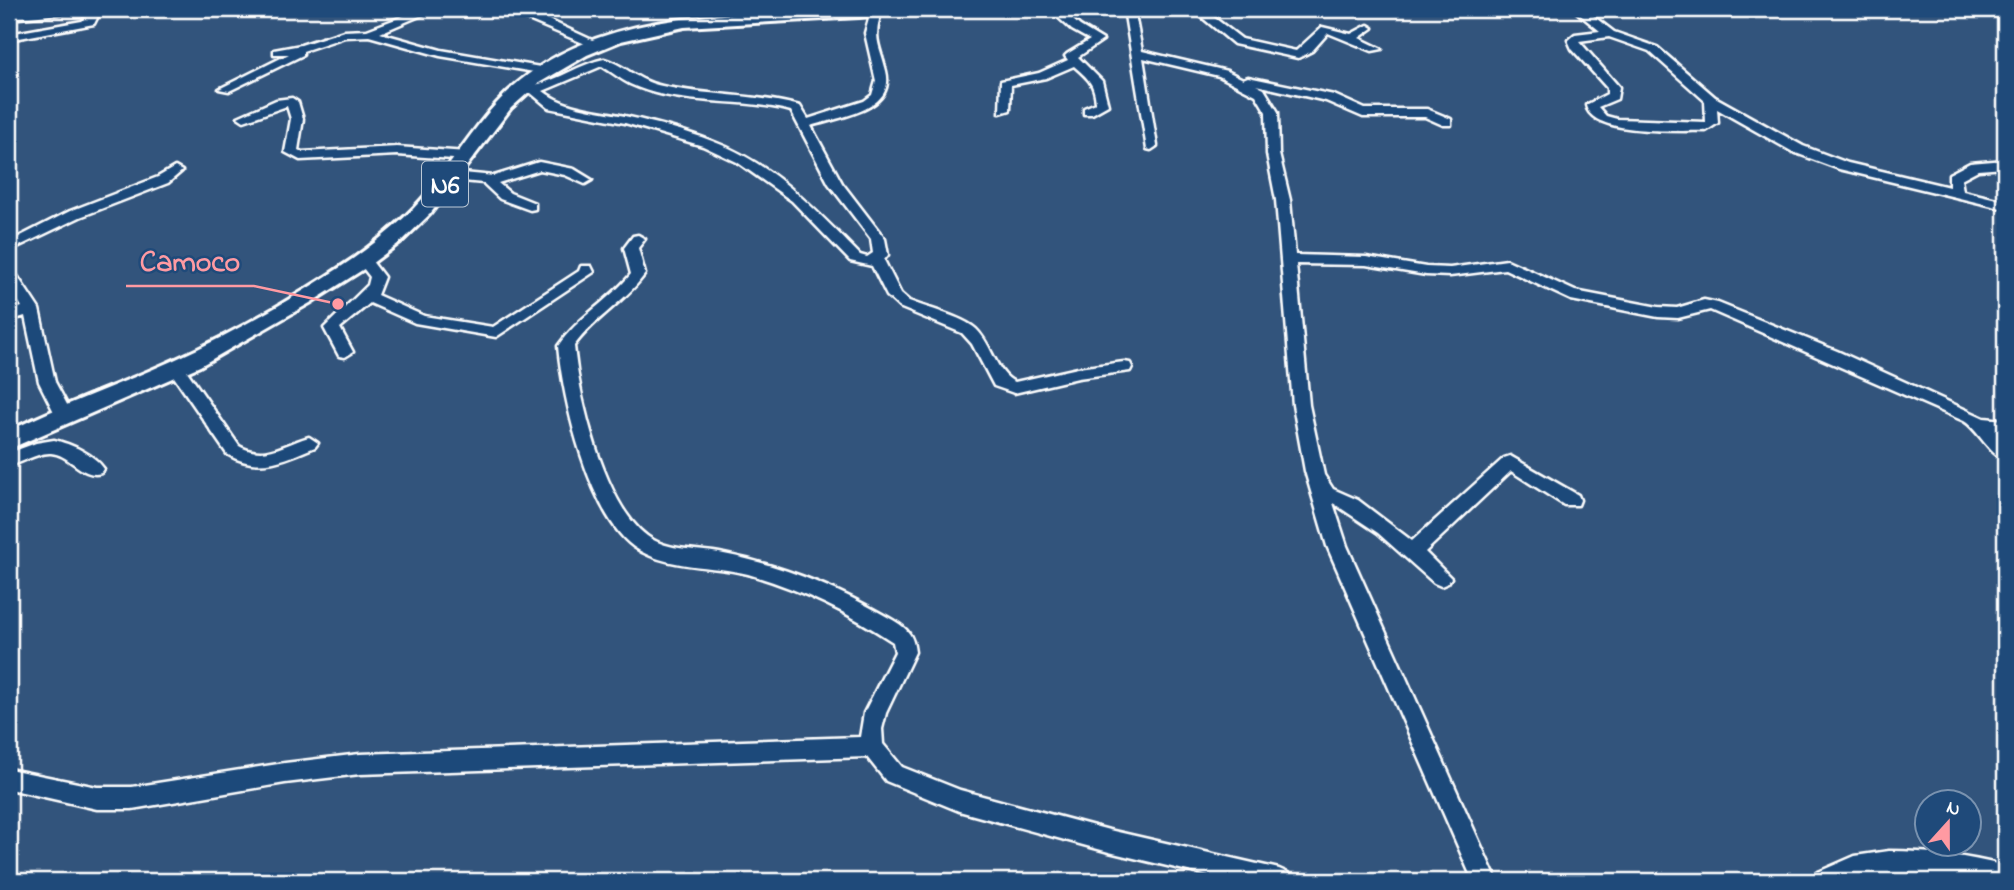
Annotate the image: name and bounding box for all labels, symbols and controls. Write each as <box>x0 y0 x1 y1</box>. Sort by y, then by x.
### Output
road number: N6 <box>422 162 468 206</box>
callout: Camoco <box>126 235 254 286</box>
text: Camoco <box>140 242 240 286</box>
north arrow <box>1912 788 1982 858</box>
text: N <box>1942 795 1964 824</box>

